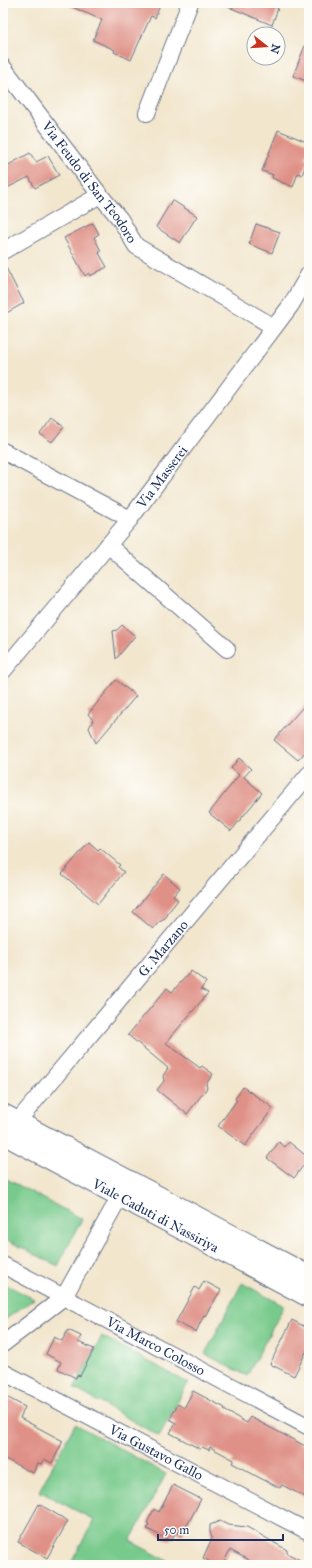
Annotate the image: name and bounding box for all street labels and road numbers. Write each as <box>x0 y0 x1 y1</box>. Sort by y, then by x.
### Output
street label: Via Feudo di San Teodoro <box>37 117 140 246</box>
street label: Via Masserei <box>133 442 191 512</box>
street label: G. Marzano <box>135 917 192 980</box>
street label: Viale Caduti di Nassiriya <box>88 1175 222 1256</box>
street label: Via Marco Colosso <box>103 1313 208 1379</box>
street label: Via Gustavo Gallo <box>105 1421 206 1484</box>

